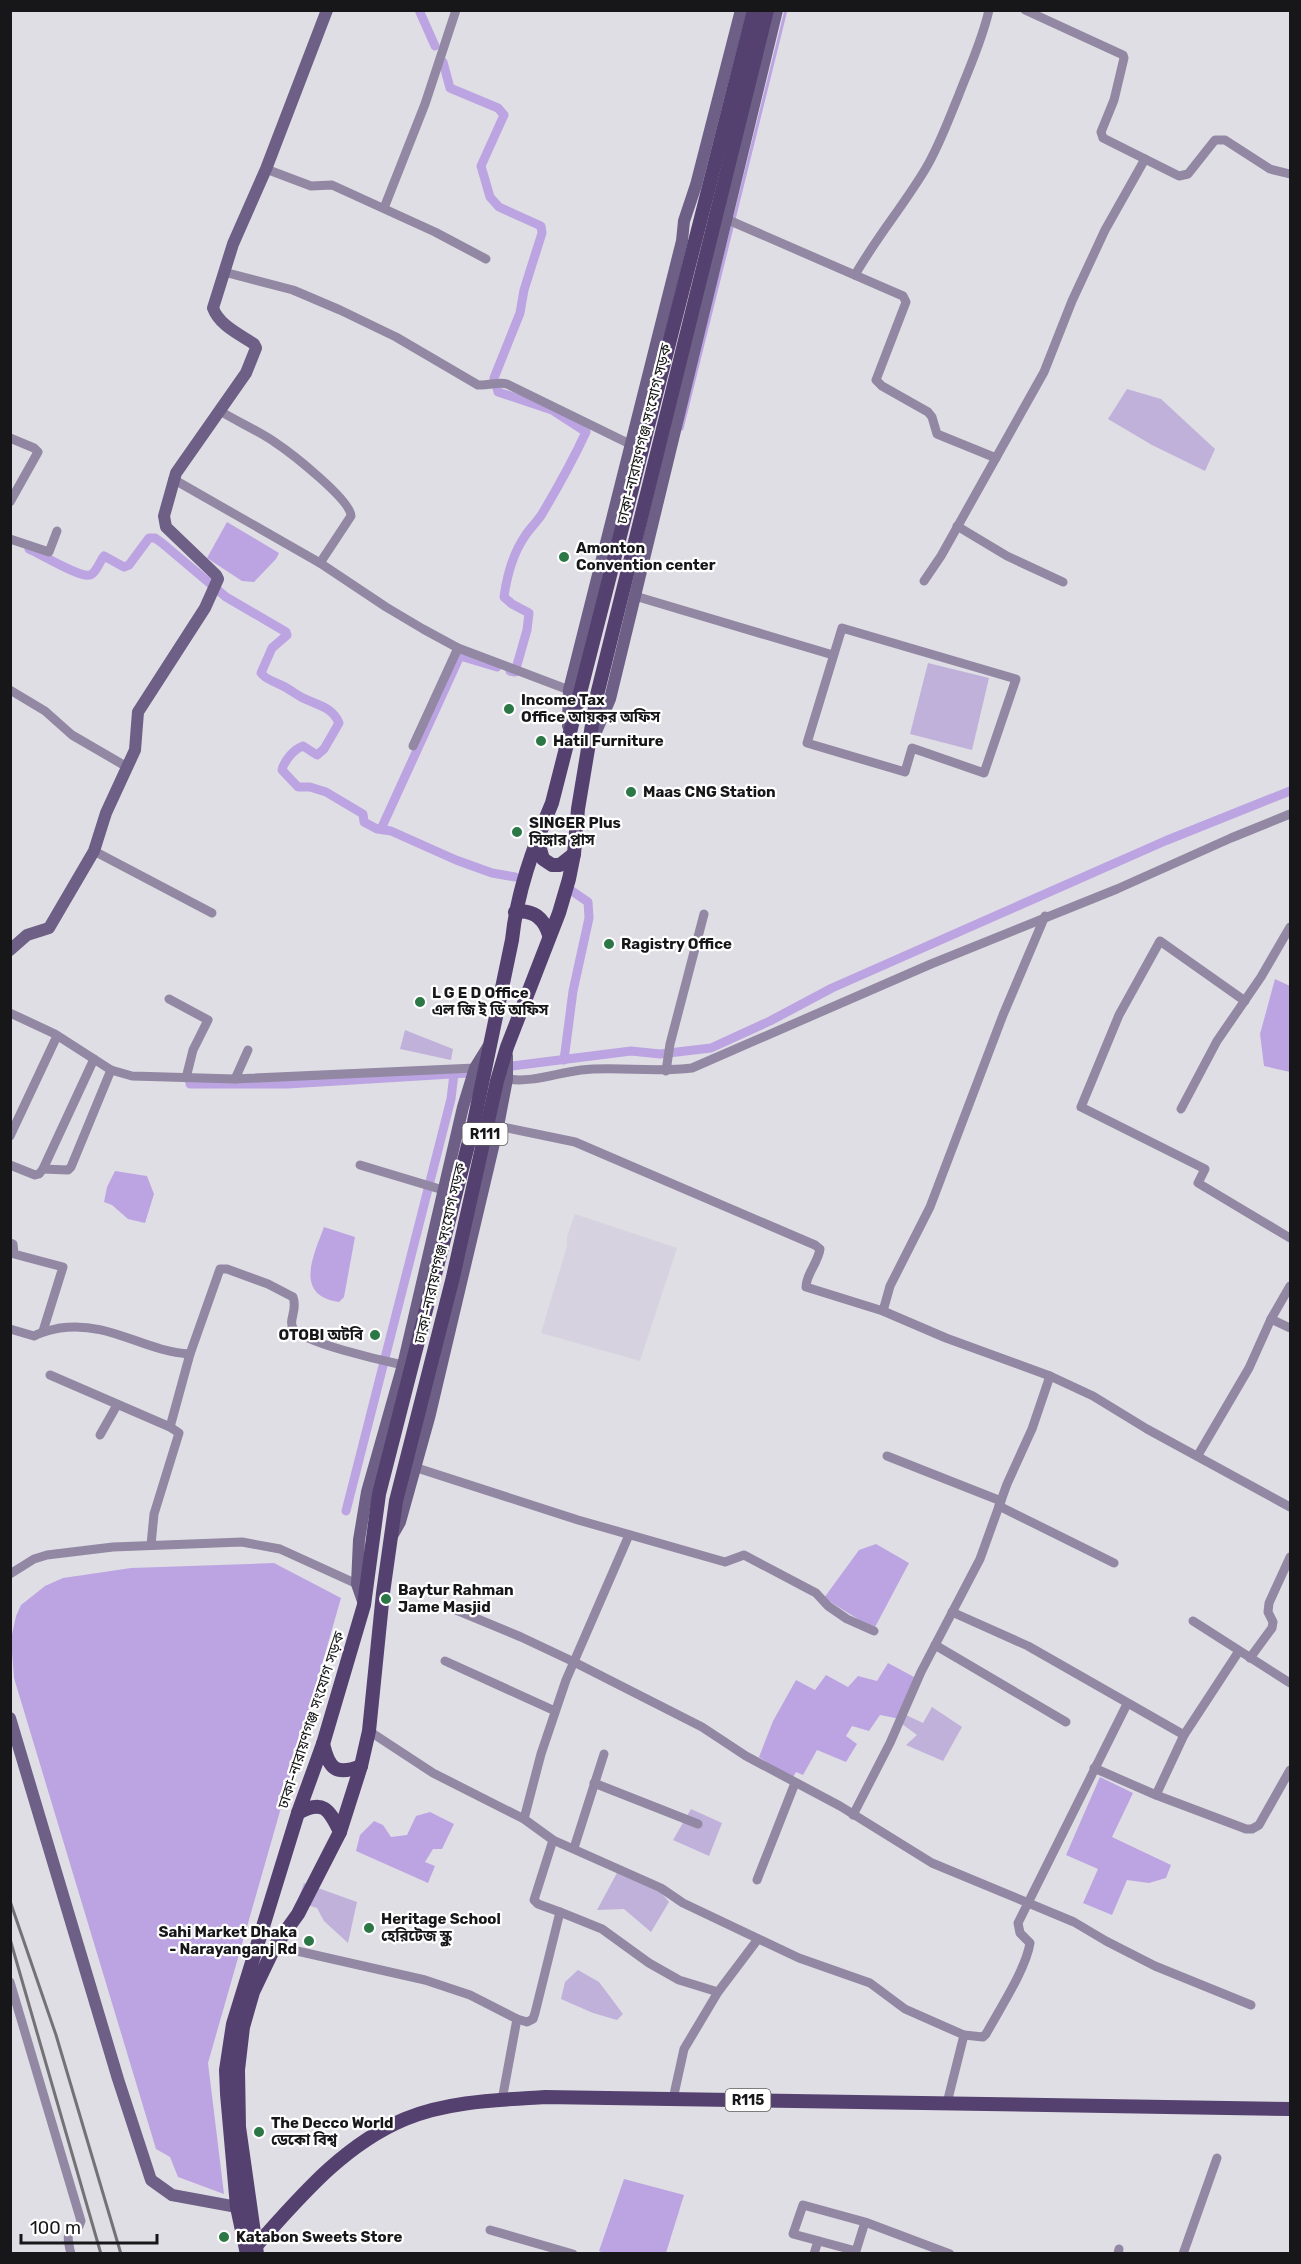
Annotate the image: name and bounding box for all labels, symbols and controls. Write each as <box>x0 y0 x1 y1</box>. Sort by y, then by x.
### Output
street label: ঢাকা-নারায়ণগঞ্জ সংযোগ সড়ক <box>613 341 675 527</box>
place label: Amonton Convention center <box>576 539 716 574</box>
marker: Amonton Convention center <box>557 550 571 564</box>
place label: Income Tax Office আয়কর অফিস <box>521 691 660 726</box>
marker: Income Tax Office আয়কর অফিস <box>502 702 516 716</box>
place label: Hatil Furniture <box>553 732 664 750</box>
marker: Hatil Furniture <box>534 734 548 748</box>
place label: Maas CNG Station <box>643 783 776 801</box>
marker: Maas CNG Station <box>624 785 638 799</box>
place label: SINGER Plus সিঙ্গার প্লাস <box>528 814 621 849</box>
marker: SINGER Plus সিঙ্গার প্লাস <box>510 825 524 839</box>
place label: Ragistry Office <box>621 935 732 953</box>
marker: Ragistry Office <box>602 937 616 951</box>
place label: L G E D Office এল জি ই ডি অফিস <box>432 984 549 1019</box>
marker: L G E D Office এল জি ই ডি অফিস <box>413 995 427 1009</box>
road number: R111 <box>462 1123 508 1145</box>
street label: ঢাকা-নারায়ণগঞ্জ সংযোগ সড়ক <box>410 1160 470 1346</box>
place label: OTOBI অটবি <box>278 1326 364 1344</box>
marker: OTOBI অটবি <box>368 1328 382 1342</box>
place label: Baytur Rahman Jame Masjid <box>398 1581 514 1616</box>
marker: Baytur Rahman Jame Masjid <box>379 1592 393 1606</box>
street label: ঢাকা-নারায়ণগঞ্জ সংযোগ সড়ক <box>274 1628 348 1812</box>
place label: Heritage School হেরিটেজ স্কুল <box>381 1910 501 1947</box>
marker: Heritage School হেরিটেজ স্কুল <box>362 1921 376 1935</box>
place label: Sahi Market Dhaka - Narayanganj Rd <box>159 1923 297 1958</box>
marker: Sahi Market Dhaka - Narayanganj Rd <box>302 1934 316 1948</box>
road number: R115 <box>726 2089 771 2111</box>
place label: The Decco World ডেকো বিশ্ব <box>271 2114 394 2149</box>
marker: The Decco World ডেকো বিশ্ব <box>252 2125 266 2139</box>
scale bar <box>21 2207 158 2245</box>
text: 100 m <box>30 2217 81 2239</box>
place label: Katabon Sweets Store <box>236 2228 402 2246</box>
marker: Katabon Sweets Store <box>217 2230 231 2244</box>

